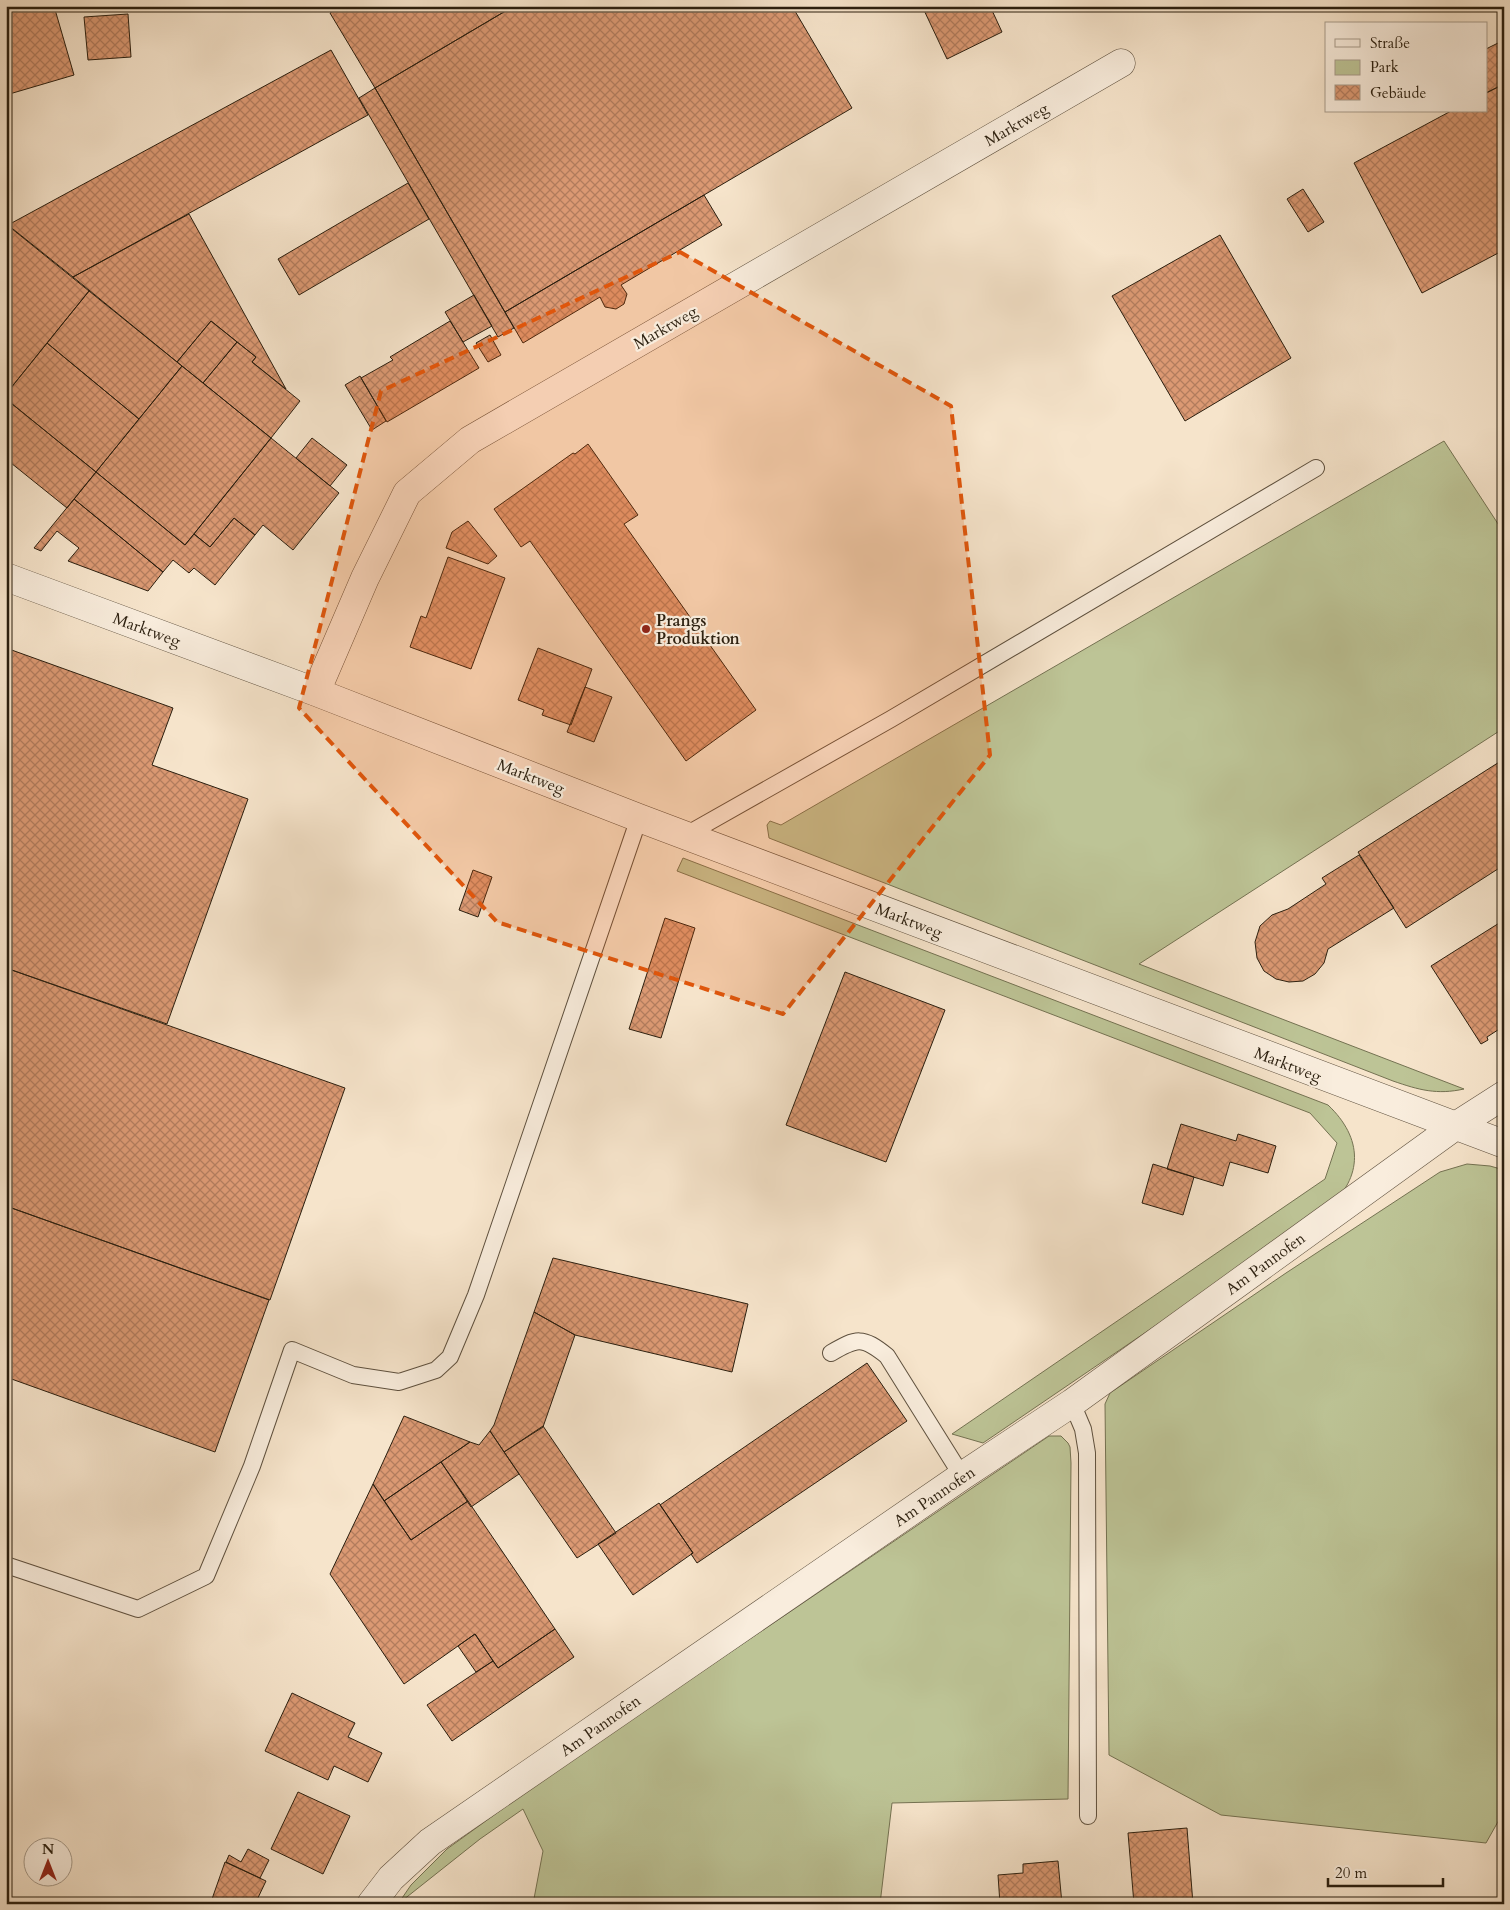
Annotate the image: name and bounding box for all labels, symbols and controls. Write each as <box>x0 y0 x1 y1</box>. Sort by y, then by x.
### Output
legend <box>1325 22 1488 112</box>
text: Straße <box>1370 33 1410 53</box>
text: Park <box>1370 57 1399 77</box>
text: Gebäude <box>1370 83 1427 103</box>
street label: Marktweg <box>980 98 1053 152</box>
street label: Marktweg <box>629 301 702 355</box>
street label: Marktweg <box>110 608 184 652</box>
place label: Prangs Produktion <box>656 610 741 650</box>
marker: Prangs Produktion <box>640 623 652 635</box>
street label: Marktweg <box>494 754 568 800</box>
street label: Marktweg <box>872 898 946 944</box>
street label: Marktweg <box>1251 1042 1325 1088</box>
street label: Am Pannofen <box>1221 1227 1310 1300</box>
street label: Am Pannofen <box>890 1462 980 1532</box>
street label: Am Pannofen <box>556 1690 645 1762</box>
north arrow <box>22 1838 72 1888</box>
text: N <box>42 1840 54 1859</box>
scale bar <box>1328 1855 1442 1887</box>
text: 20 m <box>1335 1863 1367 1883</box>

